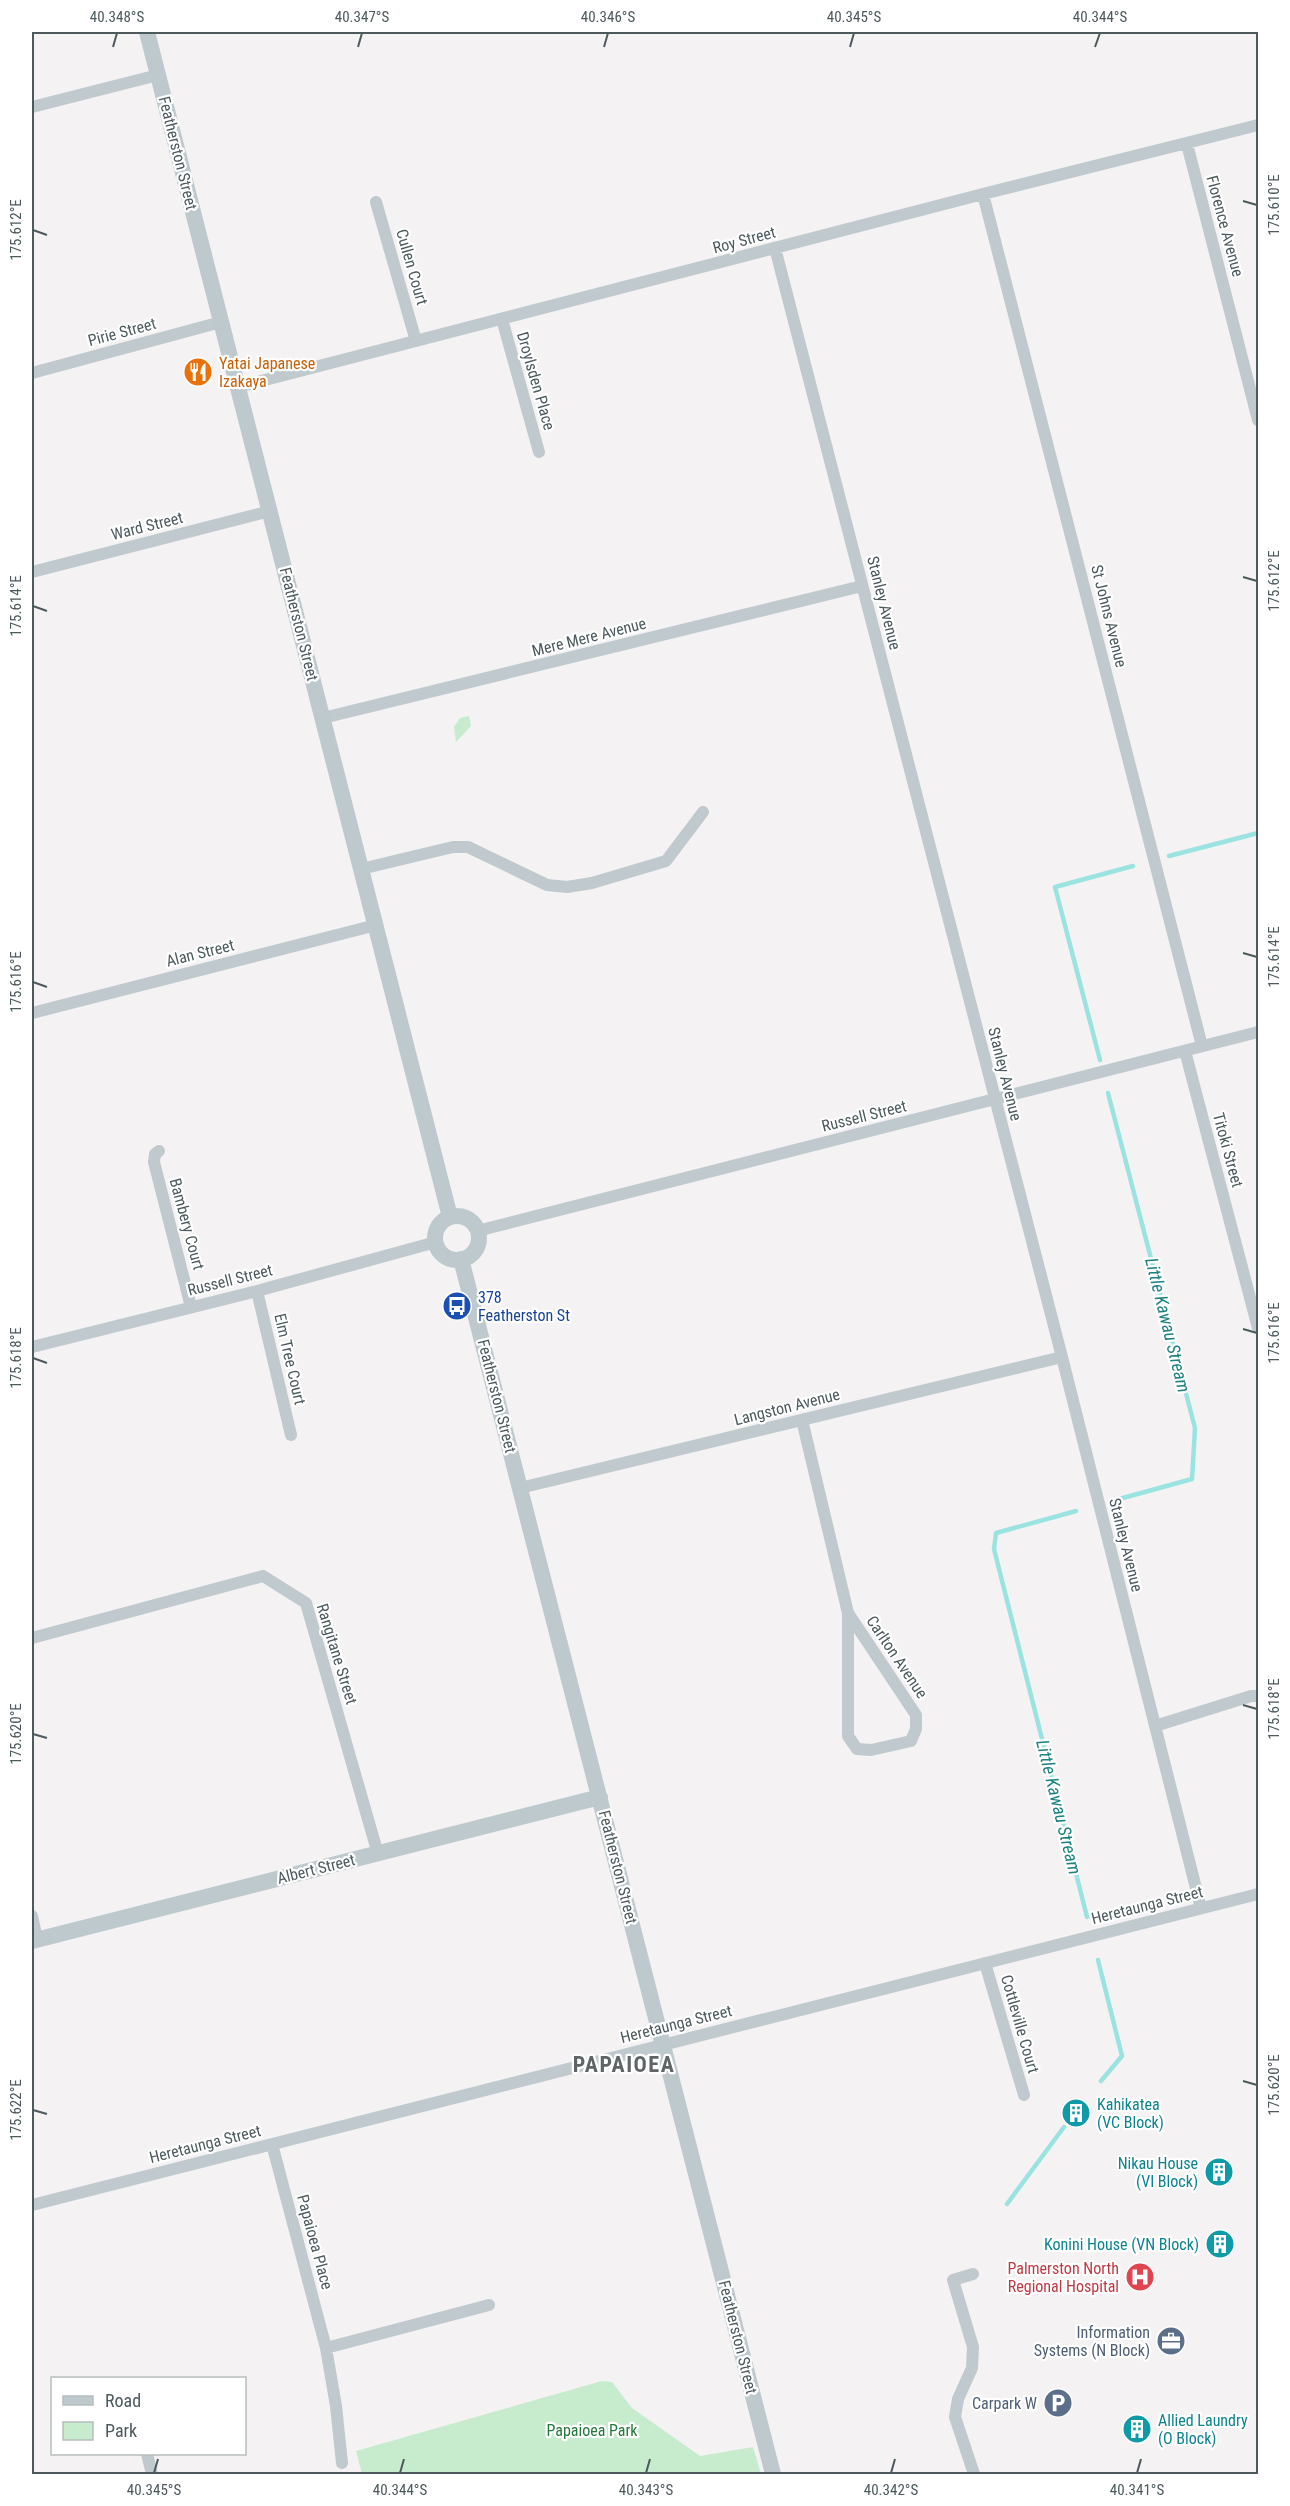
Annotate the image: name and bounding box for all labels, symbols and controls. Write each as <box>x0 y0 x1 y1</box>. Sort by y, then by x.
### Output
text: 40.348°S <box>90 8 144 26</box>
text: 40.347°S <box>335 8 389 26</box>
text: 40.346°S <box>581 8 635 26</box>
text: 40.345°S <box>827 8 881 26</box>
text: 40.344°S <box>1073 8 1127 26</box>
street label: Featherston Street <box>155 94 201 212</box>
street label: Florence Avenue <box>1202 173 1248 279</box>
text: 175.610°E <box>1265 174 1283 236</box>
text: 175.612°E <box>7 199 25 261</box>
street label: Roy Street <box>711 222 778 257</box>
street label: Cullen Court <box>392 227 432 307</box>
street label: Pirie Street <box>86 314 158 350</box>
street label: Droylsden Place <box>513 330 559 432</box>
place label: Yatai Japanese Izakaya <box>219 354 315 391</box>
restaurant icon: Yatai Japanese Izakaya <box>182 356 214 388</box>
street label: Ward Street <box>109 508 185 544</box>
text: 175.612°E <box>1265 550 1283 612</box>
street label: Stanley Avenue <box>863 554 905 652</box>
street label: St Johns Avenue <box>1087 563 1131 669</box>
street label: Featherston Street <box>276 565 322 683</box>
text: 175.614°E <box>7 575 25 637</box>
street label: Mere Mere Avenue <box>530 614 648 660</box>
text: 175.614°E <box>1265 926 1283 988</box>
street label: Alan Street <box>164 935 236 971</box>
text: 175.616°E <box>7 951 25 1013</box>
street label: Stanley Avenue <box>984 1025 1026 1123</box>
street label: Russell Street <box>820 1096 909 1136</box>
street label: Titoki Street <box>1209 1111 1247 1190</box>
street label: Bambery Court <box>166 1176 208 1272</box>
water label: Little Kawau Stream <box>1141 1255 1195 1395</box>
street label: Russell Street <box>186 1260 275 1300</box>
place label: 378 Featherston St <box>478 1288 570 1325</box>
bus stop icon: 378 Featherston St <box>441 1290 473 1322</box>
text: 175.616°E <box>1265 1302 1283 1364</box>
street label: Elm Tree Court <box>270 1312 310 1407</box>
text: 175.618°E <box>7 1327 25 1389</box>
street label: Featherston Street <box>474 1337 520 1455</box>
street label: Langston Avenue <box>732 1385 842 1429</box>
street label: Stanley Avenue <box>1105 1496 1147 1594</box>
street label: Rangitane Street <box>313 1601 361 1707</box>
street label: Carlton Avenue <box>862 1612 932 1702</box>
text: 175.618°E <box>1265 1678 1283 1740</box>
text: 175.620°E <box>7 1703 25 1765</box>
water label: Little Kawau Stream <box>1032 1737 1086 1877</box>
street label: Featherston Street <box>595 1808 641 1926</box>
street label: Albert Street <box>275 1850 357 1888</box>
street label: Heretaunga Street <box>1089 1882 1205 1928</box>
street label: Cottleville Court <box>997 1973 1043 2076</box>
street label: Heretaunga Street <box>618 2001 734 2047</box>
district label: PAPAIOEA <box>573 2052 675 2077</box>
text: 175.620°E <box>1265 2054 1283 2116</box>
text: 175.622°E <box>7 2079 25 2141</box>
place label: Kahikatea (VC Block) <box>1097 2095 1164 2132</box>
building icon: Kahikatea (VC Block) <box>1060 2097 1092 2129</box>
street label: Heretaunga Street <box>147 2121 263 2167</box>
place label: Nikau House (VI Block) <box>1118 2154 1198 2191</box>
building icon: Nikau House (VI Block) <box>1203 2156 1235 2188</box>
street label: Papaioea Place <box>293 2192 337 2292</box>
building icon: Konini House (VN Block) <box>1204 2228 1236 2260</box>
place label: Konini House (VN Block) <box>1044 2235 1199 2254</box>
place label: Palmerston North Regional Hospital <box>1007 2259 1119 2296</box>
hospital icon: Palmerston North Regional Hospital <box>1124 2261 1156 2293</box>
street label: Featherston Street <box>715 2278 761 2396</box>
place label: Information Systems (N Block) <box>1034 2323 1150 2360</box>
office icon: Information Systems (N Block) <box>1155 2325 1187 2357</box>
legend <box>51 2377 246 2455</box>
parking icon: Carpark W <box>1042 2387 1074 2419</box>
text: Road <box>105 2390 141 2411</box>
place label: Carpark W <box>972 2394 1037 2413</box>
place label: Allied Laundry (O Block) <box>1158 2411 1248 2448</box>
building icon: Allied Laundry (O Block) <box>1121 2413 1153 2445</box>
text: Park <box>105 2420 137 2441</box>
park label: Papaioea Park <box>546 2421 638 2440</box>
text: 40.345°S <box>127 2481 181 2499</box>
text: 40.344°S <box>373 2481 427 2499</box>
text: 40.343°S <box>619 2481 673 2499</box>
text: 40.342°S <box>864 2481 918 2499</box>
text: 40.341°S <box>1110 2481 1164 2499</box>

